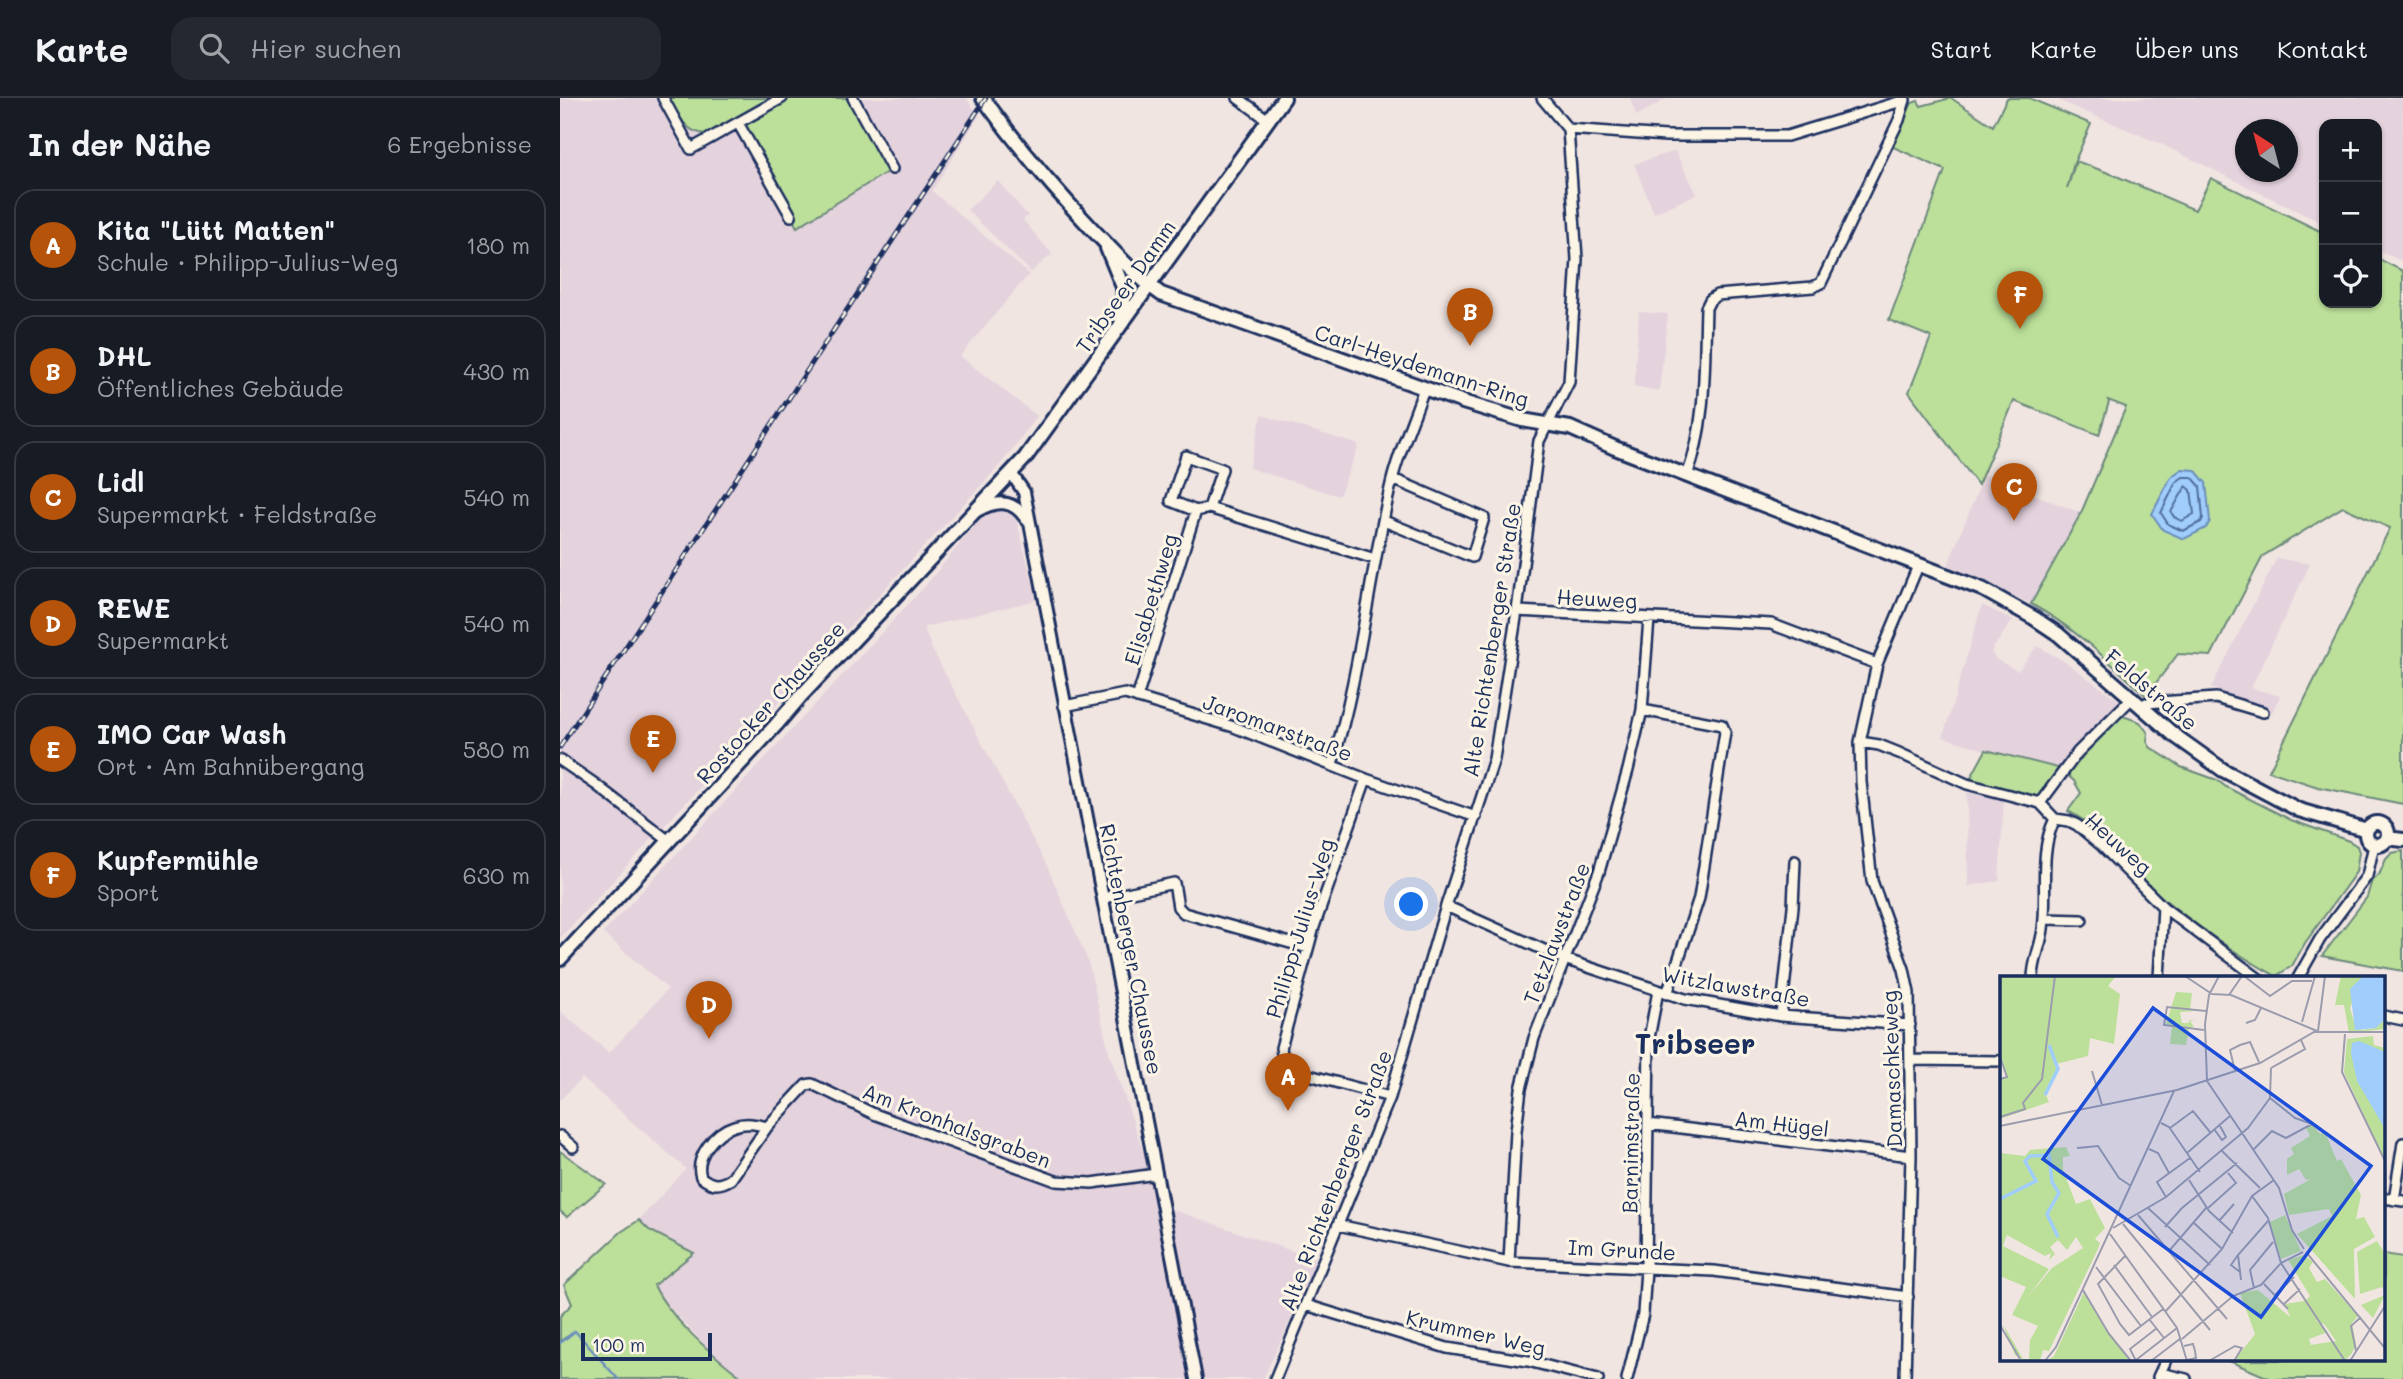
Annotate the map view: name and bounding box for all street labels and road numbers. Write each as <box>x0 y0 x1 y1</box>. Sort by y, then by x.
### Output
street label: Tribseer Damm <box>1069 214 1181 358</box>
street label: Carl-Heydemann-Ring <box>1311 318 1533 412</box>
street label: Alte Richtenberger Straße <box>1456 501 1526 779</box>
street label: Elisabethweg <box>1117 530 1183 668</box>
street label: Heuweg <box>1556 582 1638 614</box>
street label: Rostocker Chaussee <box>690 615 850 789</box>
street label: Feldstraße <box>2100 642 2204 736</box>
street label: Jaromarstraße <box>1199 687 1357 767</box>
street label: Heuweg <box>2080 806 2158 880</box>
street label: Richtenberger Chaussee <box>1094 821 1170 1077</box>
street label: Philipp-Julius-Weg <box>1259 835 1339 1021</box>
street label: Tetzlawstraße <box>1517 858 1595 1008</box>
street label: Witzlawstraße <box>1660 960 1812 1012</box>
street label: Damaschkeweg <box>1875 990 1907 1148</box>
street label: Alte Richtenberger Straße <box>1274 1046 1396 1314</box>
street label: Barnimstraße <box>1615 1072 1645 1214</box>
street label: Am Kronhalsgraben <box>859 1077 1055 1173</box>
street label: Am Hügel <box>1733 1104 1831 1142</box>
street label: Im Grunde <box>1567 1233 1677 1265</box>
street label: Krummer Weg <box>1404 1303 1548 1361</box>

